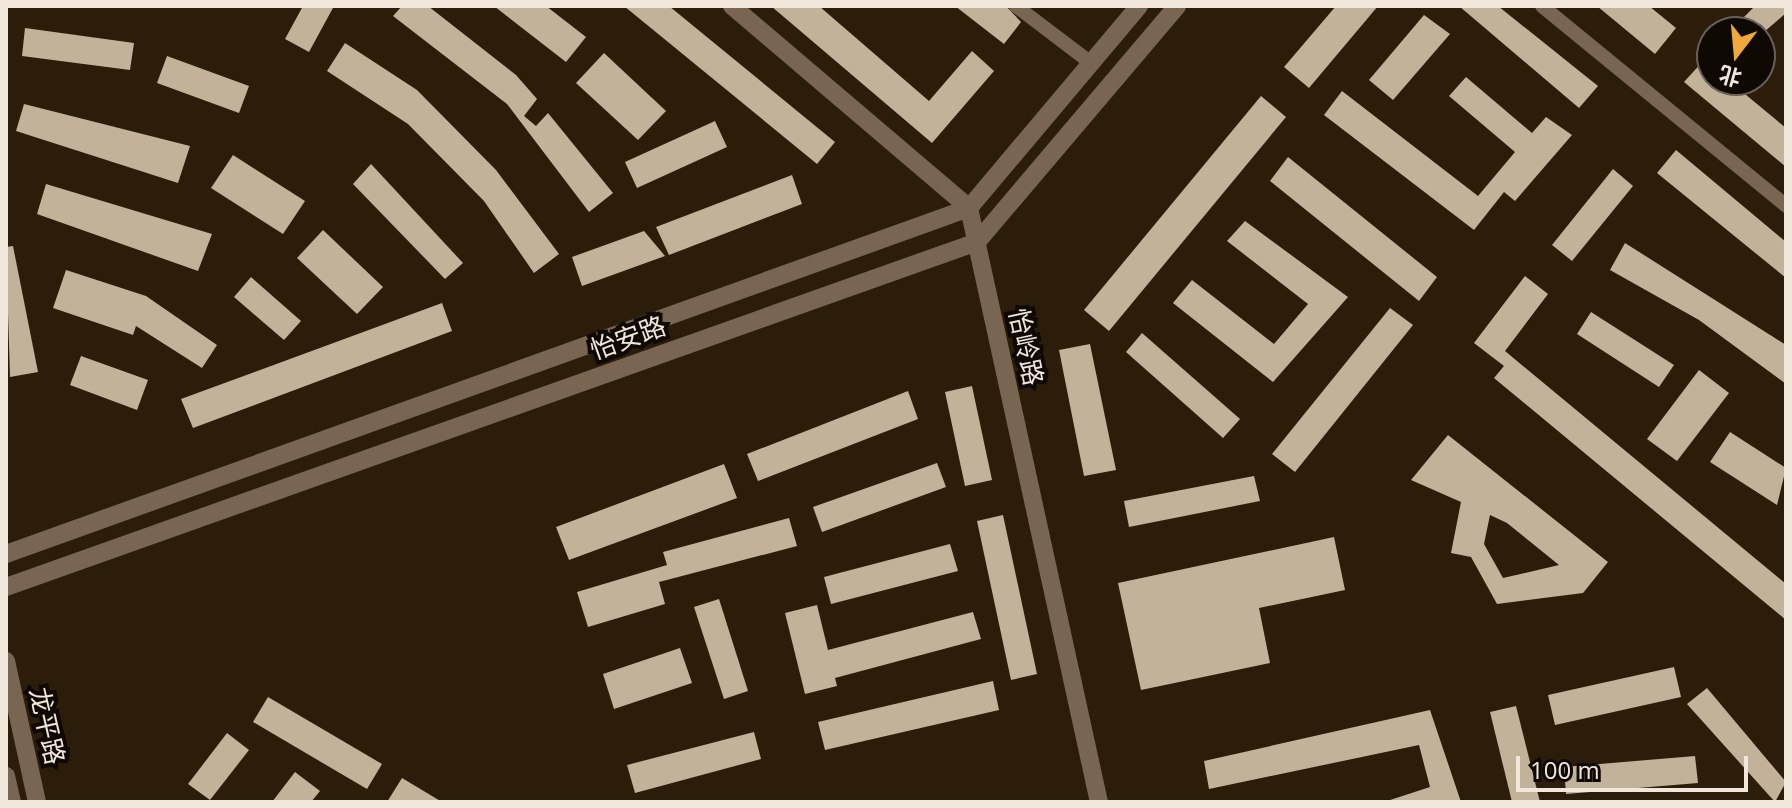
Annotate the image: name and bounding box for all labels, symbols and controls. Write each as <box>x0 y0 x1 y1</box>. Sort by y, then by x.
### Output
north arrow <box>1696 16 1776 96</box>
text: 北 <box>1715 60 1745 95</box>
street label: 怡岭路 <box>1003 306 1049 388</box>
street label: 怡安路 <box>586 310 670 366</box>
street label: 龙平路 <box>23 684 71 768</box>
scale bar <box>1520 740 1752 790</box>
text: 100 m <box>1530 753 1600 786</box>

